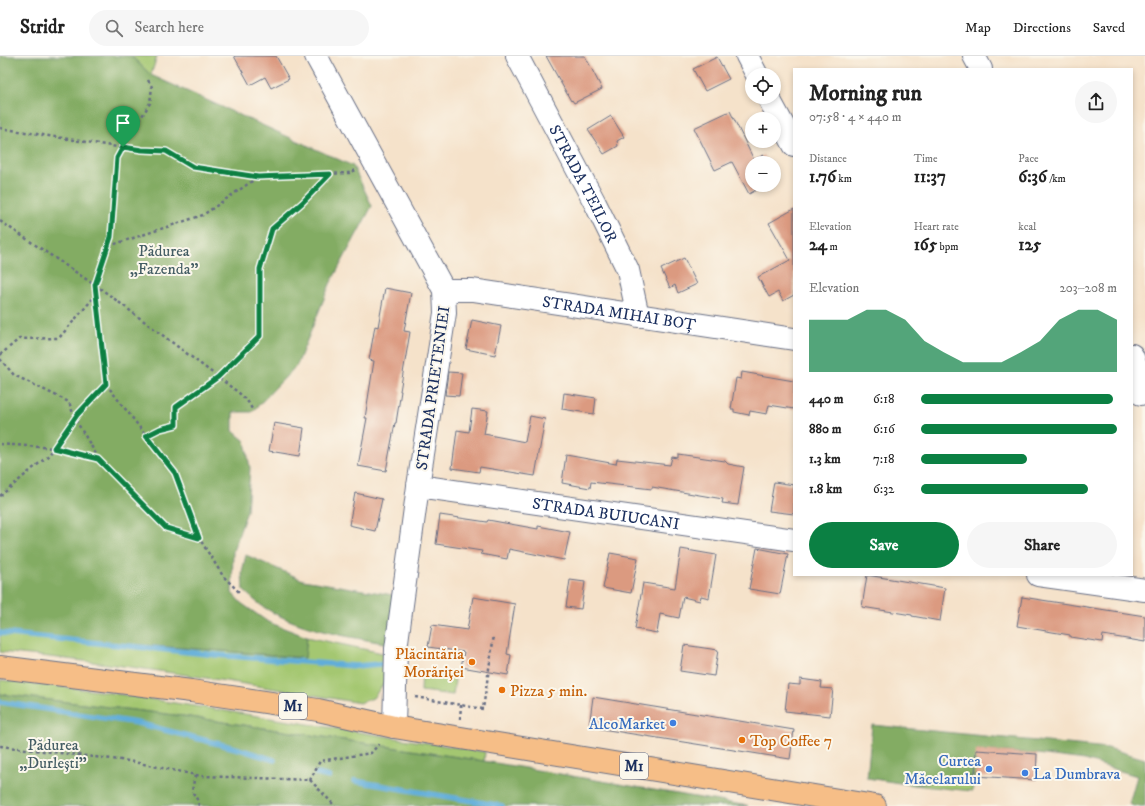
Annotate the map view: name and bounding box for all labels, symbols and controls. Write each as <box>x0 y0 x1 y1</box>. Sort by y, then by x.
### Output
search box <box>89 10 369 46</box>
text: Stridr <box>20 16 65 39</box>
icon: search <box>103 17 125 39</box>
text: Search here <box>135 18 204 37</box>
text: Map <box>965 19 991 37</box>
text: Directions <box>1013 19 1071 37</box>
text: Saved <box>1093 19 1125 37</box>
map controls <box>745 68 781 192</box>
button: locate <box>745 68 781 104</box>
text: Morning run <box>809 80 922 107</box>
button: share <box>1075 81 1117 123</box>
pin <box>106 106 140 147</box>
text: 07:58 · 4 × 440 m <box>809 109 902 125</box>
icon: arrive <box>112 112 134 134</box>
button: + <box>745 112 781 148</box>
street label: STRADA TEILOR <box>544 122 622 246</box>
text: Distance <box>809 152 847 166</box>
text: Time <box>914 152 938 166</box>
text: Pace <box>1018 152 1039 166</box>
button: − <box>745 156 781 192</box>
text: 1.76 <box>809 166 836 188</box>
text: 11:37 <box>914 166 946 188</box>
text: 6:36 <box>1018 166 1047 188</box>
text: km <box>836 172 852 186</box>
text: /km <box>1047 172 1066 186</box>
text: Elevation <box>809 220 852 234</box>
text: Heart rate <box>914 220 959 234</box>
text: kcal <box>1018 220 1036 234</box>
text: 24 <box>809 234 827 256</box>
text: 165 <box>914 234 937 256</box>
text: 125 <box>1018 234 1041 256</box>
text: m <box>827 240 838 254</box>
text: bpm <box>937 240 958 254</box>
park label: Pădurea „Fazenda” <box>130 241 198 279</box>
text: Elevation <box>809 280 859 296</box>
text: 203–208 m <box>1059 280 1117 296</box>
street label: STRADA MIHAI BOȚ <box>541 292 697 335</box>
street label: STRADA PRIETENIEI <box>412 304 454 472</box>
text: 440 m <box>809 391 844 407</box>
text: 6:18 <box>873 391 894 407</box>
text: 880 m <box>809 421 842 437</box>
text: 6:16 <box>873 421 895 437</box>
text: 1.3 km <box>809 451 841 467</box>
text: 7:18 <box>873 451 895 467</box>
text: 1.8 km <box>809 481 842 497</box>
text: 6:32 <box>873 481 894 497</box>
street label: STRADA BUIUCANI <box>531 494 681 535</box>
button: Save <box>809 522 959 568</box>
button: Share <box>967 522 1117 568</box>
place label: Plăcintăria Morăriței <box>395 644 464 682</box>
marker: Plăcintăria Morăriței <box>467 657 477 667</box>
place label: Pizza 5 min. <box>510 681 587 701</box>
marker: Pizza 5 min. <box>497 685 507 695</box>
road number: M1 <box>279 693 307 719</box>
place label: AlcoMarket <box>589 714 665 734</box>
marker: AlcoMarket <box>668 718 678 728</box>
place label: Top Coffee 7 <box>750 731 832 751</box>
park label: Pădurea „Durlești” <box>19 735 87 773</box>
marker: Top Coffee 7 <box>737 735 747 745</box>
place label: Curtea Măcelarului <box>904 751 981 789</box>
road number: M1 <box>620 753 648 779</box>
marker: Curtea Măcelarului <box>984 764 994 774</box>
place label: La Dumbrava <box>1033 764 1121 784</box>
marker: La Dumbrava <box>1020 768 1030 778</box>

